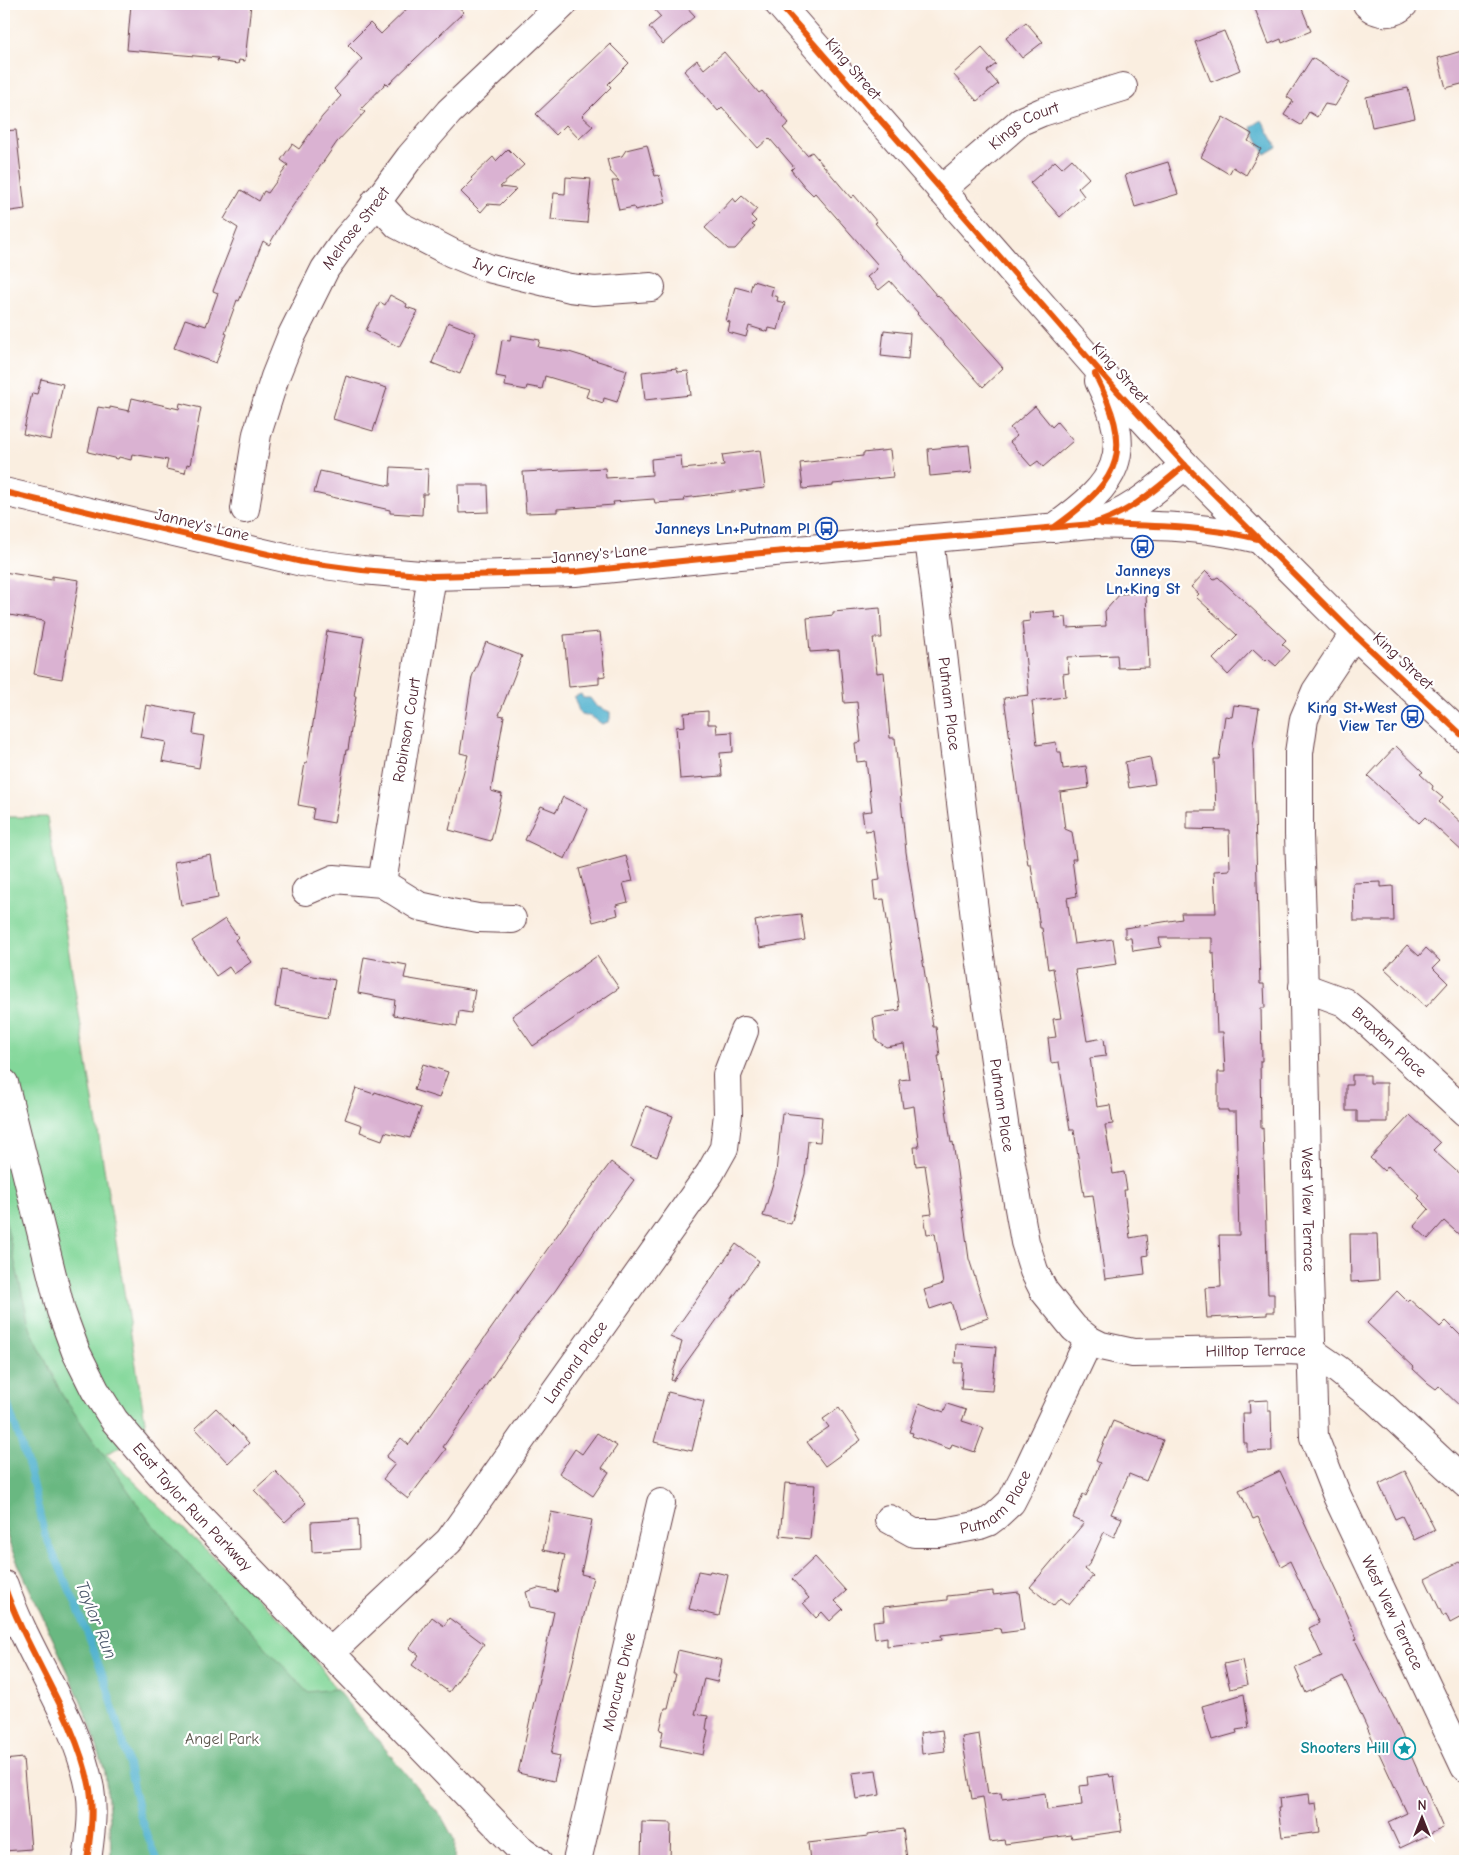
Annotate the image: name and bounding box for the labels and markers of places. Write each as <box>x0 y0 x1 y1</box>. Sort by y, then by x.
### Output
bus stop icon: Janneys Ln+Putnam Pl <box>814 517 838 541</box>
place label: Janneys Ln+Putnam Pl <box>655 520 810 538</box>
bus stop icon: Janneys Ln+King St <box>1131 535 1155 559</box>
place label: Janneys Ln+King St <box>1106 562 1181 598</box>
place label: King St+West View Ter <box>1307 699 1398 735</box>
bus stop icon: King St+West View Ter <box>1401 705 1425 729</box>
place icon: Shooters Hill <box>1393 1736 1417 1760</box>
place label: Shooters Hill <box>1301 1739 1389 1757</box>

